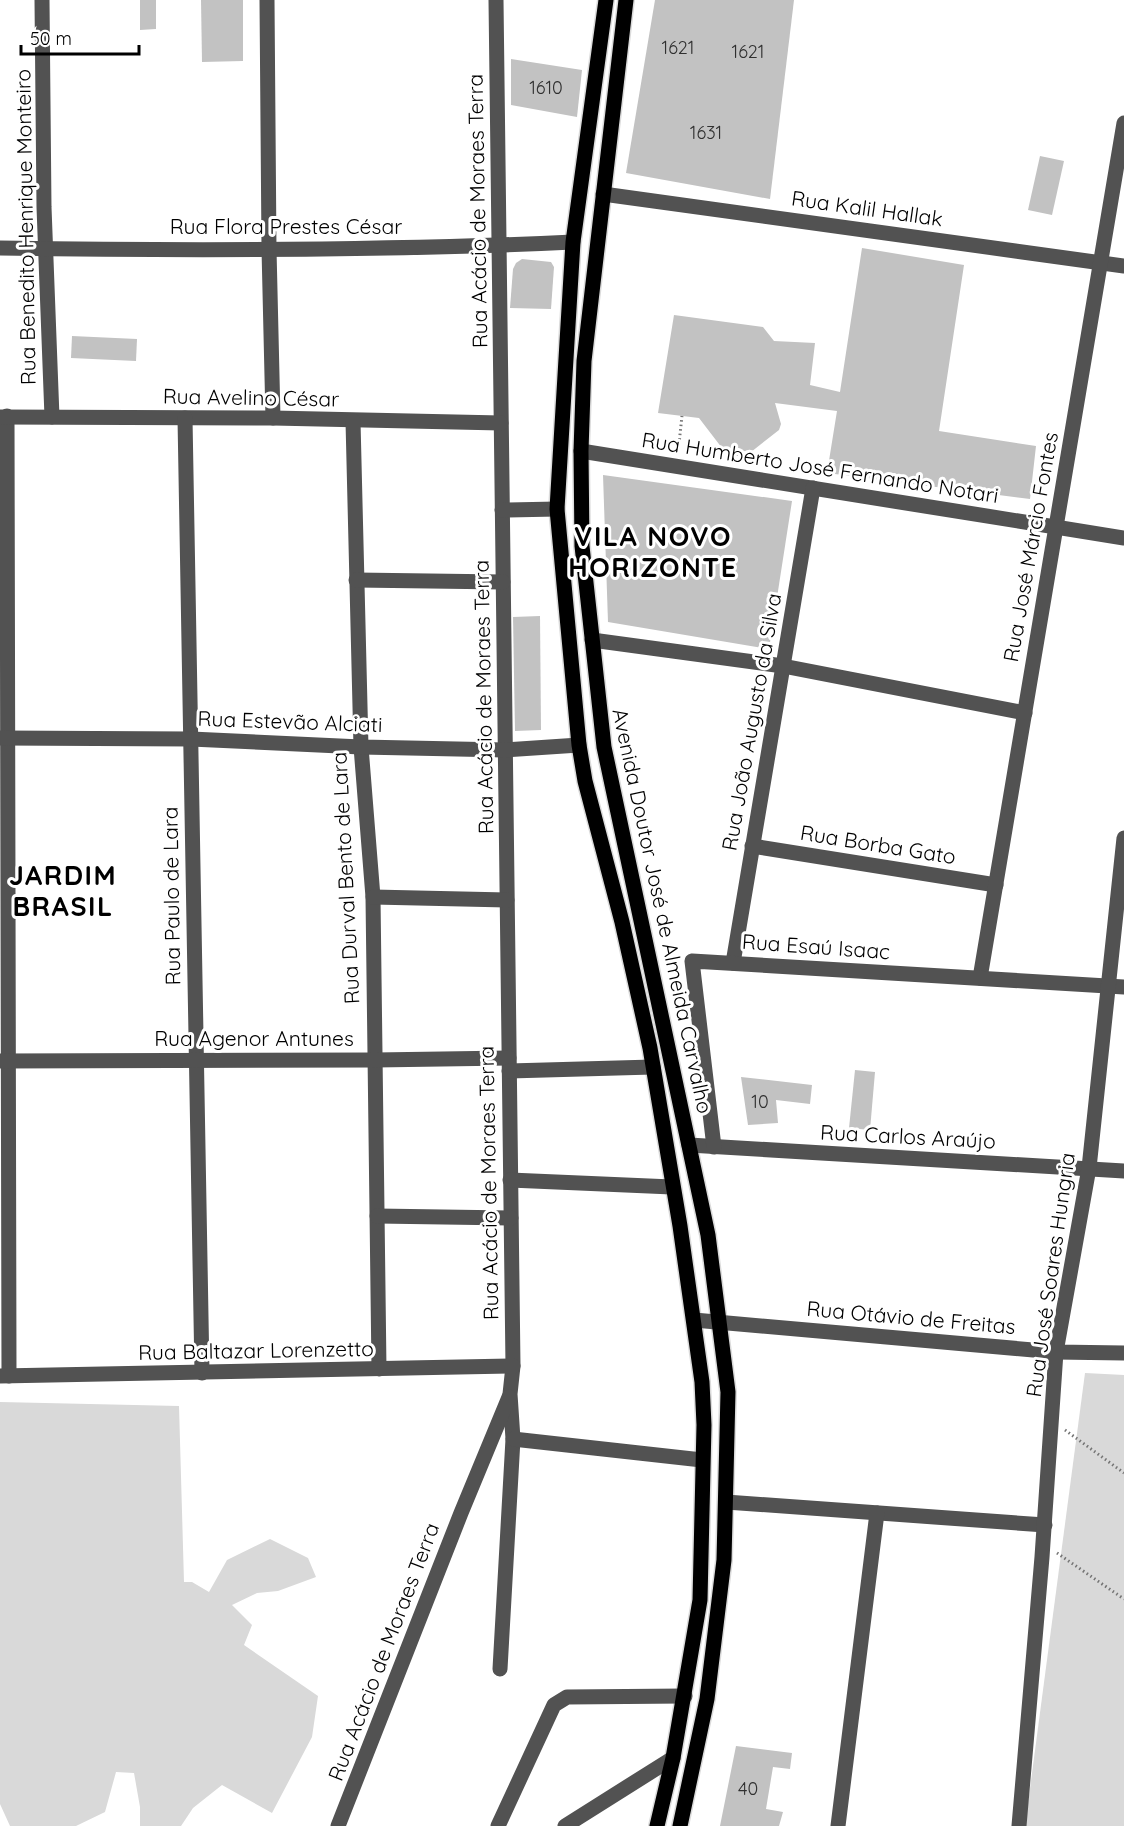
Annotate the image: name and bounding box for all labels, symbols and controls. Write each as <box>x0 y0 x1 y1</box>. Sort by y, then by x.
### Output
scale bar <box>21 18 140 56</box>
text: 50 m <box>30 27 72 50</box>
house number: 1621 <box>662 36 694 59</box>
house number: 1621 <box>732 40 764 63</box>
street label: Rua Benedito Henrique Monteiro <box>9 69 41 385</box>
street label: Rua Acácio de Moraes Terra <box>462 74 492 348</box>
house number: 1610 <box>529 76 563 99</box>
house number: 1631 <box>690 121 722 144</box>
street label: Rua Kalil Hallak <box>790 185 944 231</box>
street label: Rua Flora Prestes César <box>170 213 402 239</box>
street label: Rua Avelino César <box>163 382 339 412</box>
street label: Rua Humberto José Fernando Notari <box>640 426 1000 508</box>
street label: Rua José Márcio Fontes <box>997 430 1063 664</box>
district label: VILA NOVO HORIZONTE <box>568 519 738 584</box>
street label: Rua Acácio de Moraes Terra <box>468 560 498 834</box>
street label: Rua João Augusto da Silva <box>716 591 786 853</box>
street label: Rua Estevão Alciati <box>197 705 383 737</box>
street label: Avenida Doutor José de Almeida Carvalho <box>607 706 719 1116</box>
street label: Rua Durval Bento de Lara <box>325 751 365 1005</box>
street label: Rua Paulo de Lara <box>156 806 186 986</box>
street label: Rua Borba Gato <box>798 819 958 869</box>
district label: JARDIM BRASIL <box>9 858 117 923</box>
street label: Rua Esaú Isaac <box>741 928 891 964</box>
street label: Rua Agenor Antunes <box>154 1025 354 1051</box>
street label: Rua Acácio de Moraes Terra <box>473 1046 503 1320</box>
house number: 10 <box>751 1090 769 1113</box>
street label: Rua Carlos Araújo <box>820 1118 997 1154</box>
street label: Rua José Soares Hungria <box>1020 1151 1080 1399</box>
street label: Rua Otávio de Freitas <box>806 1295 1017 1339</box>
street label: Rua Baltazar Lorenzetto <box>138 1335 374 1365</box>
street label: Rua Acácio de Moraes Terra <box>322 1519 444 1784</box>
house number: 40 <box>738 1777 758 1800</box>

